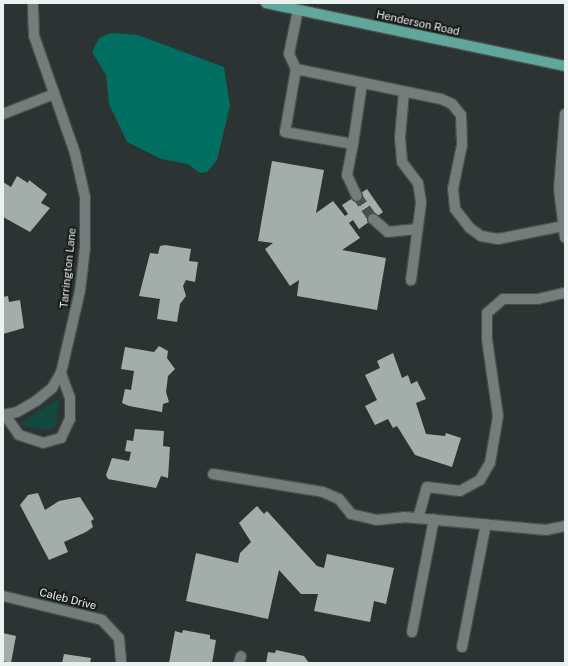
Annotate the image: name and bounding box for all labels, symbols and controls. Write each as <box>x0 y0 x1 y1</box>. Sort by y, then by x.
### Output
street label: Henderson Road <box>375 8 461 38</box>
street label: Tarrington Lane <box>57 227 79 309</box>
street label: Caleb Drive <box>38 586 98 612</box>

